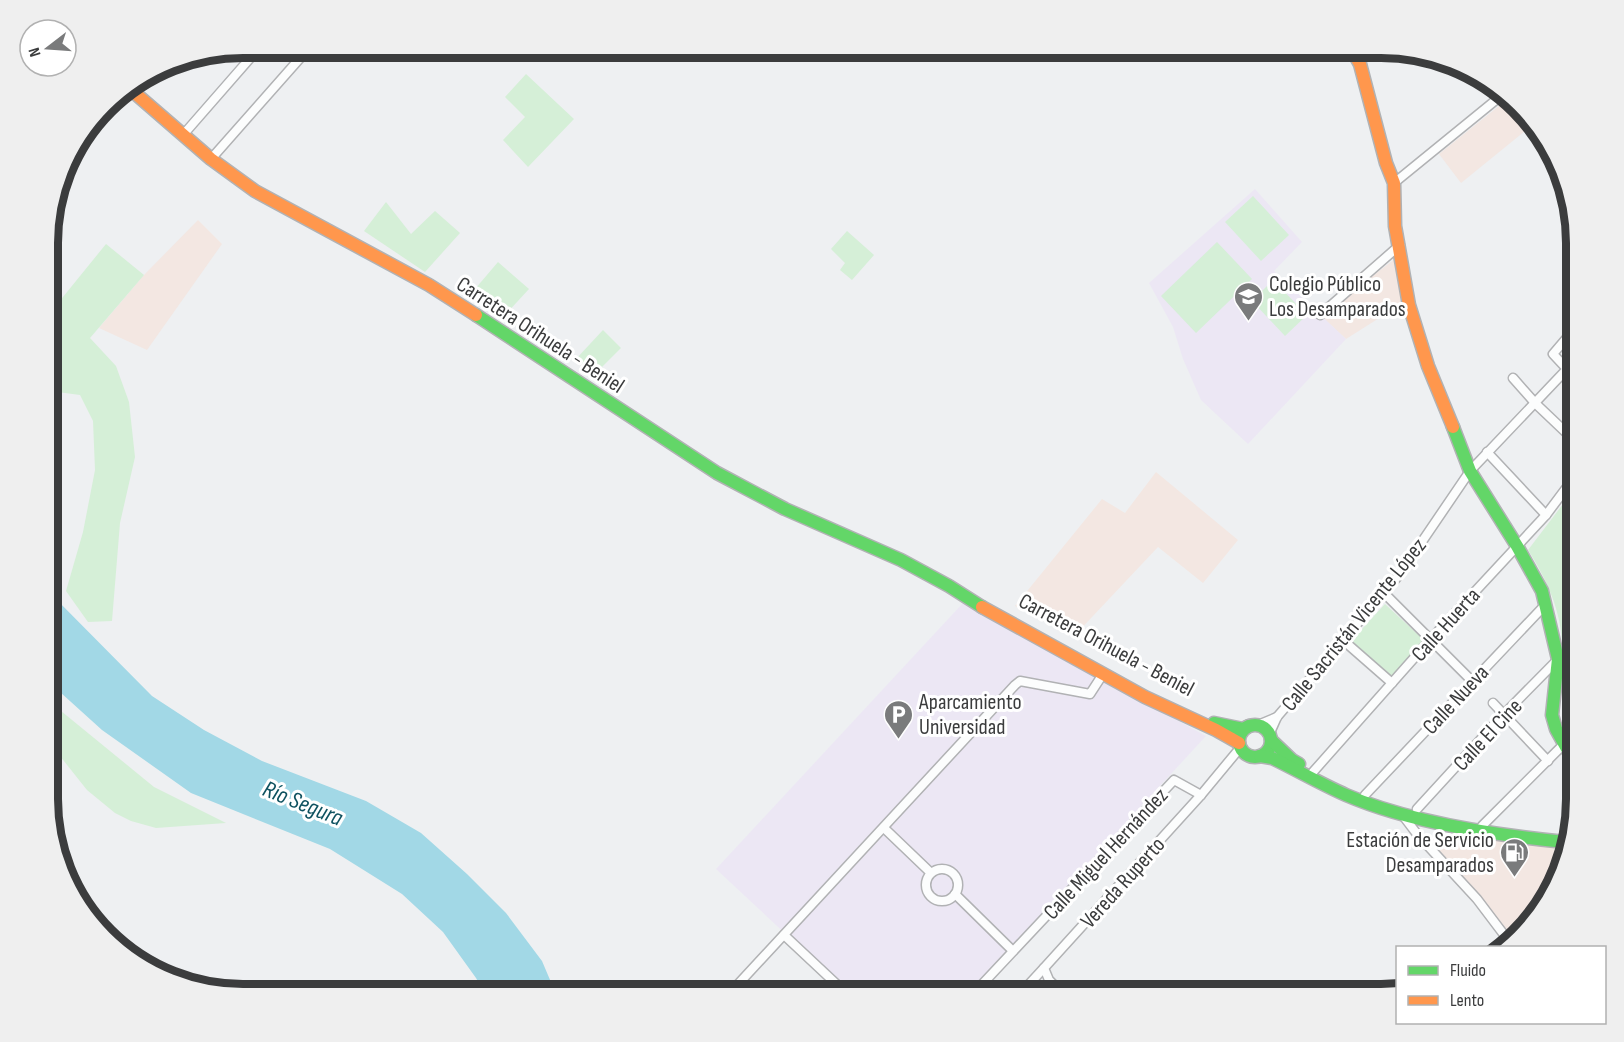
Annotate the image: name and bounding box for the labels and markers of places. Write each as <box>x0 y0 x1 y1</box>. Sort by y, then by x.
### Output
place label: Colegio Público Los Desamparados <box>1269 271 1406 323</box>
school or university icon: Colegio Público Los Desamparados <box>1232 280 1264 322</box>
place label: Aparcamiento Universidad <box>918 689 1022 741</box>
parking icon: Aparcamiento Universidad <box>882 698 914 740</box>
place label: Estación de Servicio Desamparados <box>1346 827 1494 879</box>
fuel station icon: Estación de Servicio Desamparados <box>1499 836 1531 878</box>

